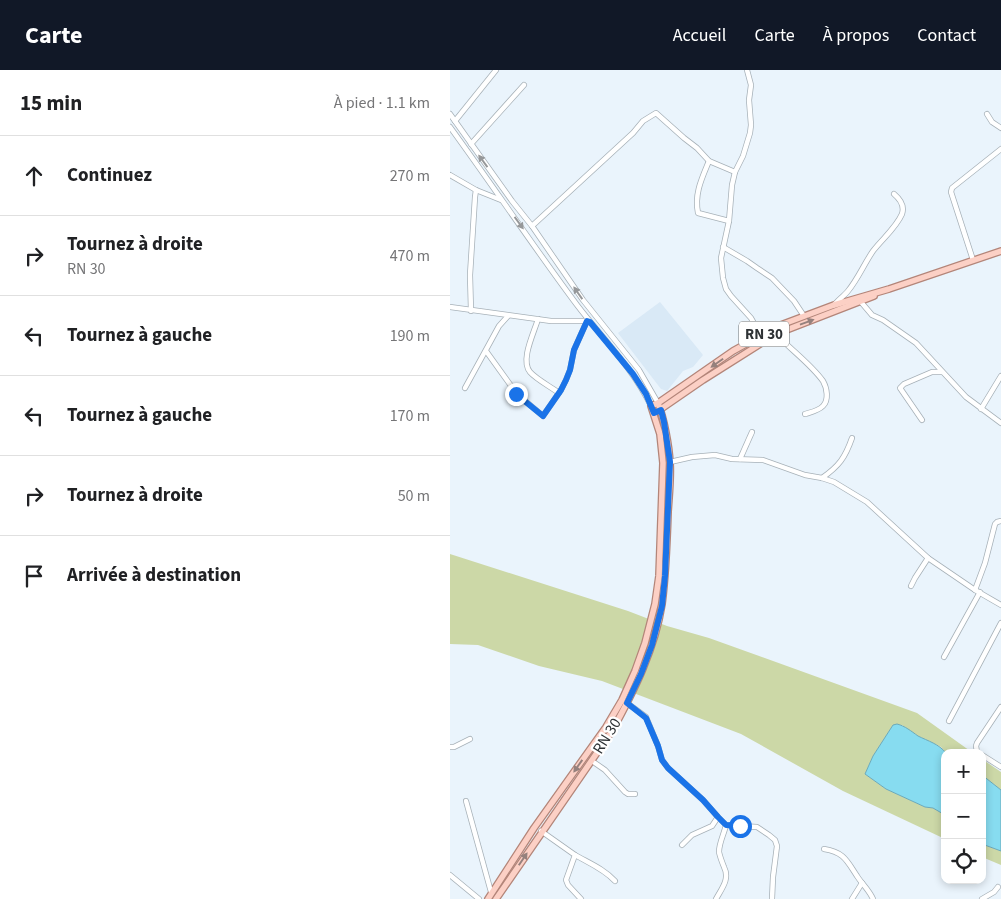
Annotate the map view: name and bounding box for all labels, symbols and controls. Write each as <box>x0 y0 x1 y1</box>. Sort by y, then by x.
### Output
text: Carte <box>25 18 82 53</box>
text: Accueil <box>673 23 726 48</box>
text: Carte <box>754 23 795 48</box>
text: À propos <box>823 23 889 48</box>
text: Contact <box>917 23 976 48</box>
text: 15 min <box>20 88 82 118</box>
text: À pied · 1.1 km <box>334 92 430 114</box>
one-way arrow <box>478 154 488 168</box>
icon: ahead <box>20 162 48 190</box>
text: Continuez <box>67 162 152 189</box>
text: 270 m <box>390 165 430 187</box>
one-way arrow <box>514 216 524 230</box>
text: Tournez à droite <box>67 231 203 258</box>
icon: right <box>20 242 48 270</box>
text: 470 m <box>390 245 430 267</box>
text: RN 30 <box>67 258 106 280</box>
one-way arrow <box>573 286 583 300</box>
one-way arrow <box>800 318 815 326</box>
icon: left <box>20 322 48 350</box>
text: Tournez à gauche <box>67 322 212 349</box>
road number: RN 30 <box>739 322 789 346</box>
text: 190 m <box>390 325 430 347</box>
one-way arrow <box>710 358 724 368</box>
route end <box>505 383 528 406</box>
icon: left <box>20 402 48 430</box>
text: Tournez à gauche <box>67 402 212 429</box>
text: 170 m <box>390 405 430 427</box>
icon: right <box>20 482 48 510</box>
text: Tournez à droite <box>67 482 203 509</box>
text: 50 m <box>398 485 430 507</box>
icon: arrive <box>20 562 48 590</box>
text: Arrivée à destination <box>67 562 241 589</box>
street label: RN 30 <box>587 714 627 758</box>
map controls <box>941 749 986 884</box>
button: + <box>941 749 986 794</box>
one-way arrow <box>573 759 583 773</box>
button: − <box>941 794 986 839</box>
route start <box>729 815 752 838</box>
button: locate <box>941 839 986 884</box>
one-way arrow <box>518 852 528 865</box>

